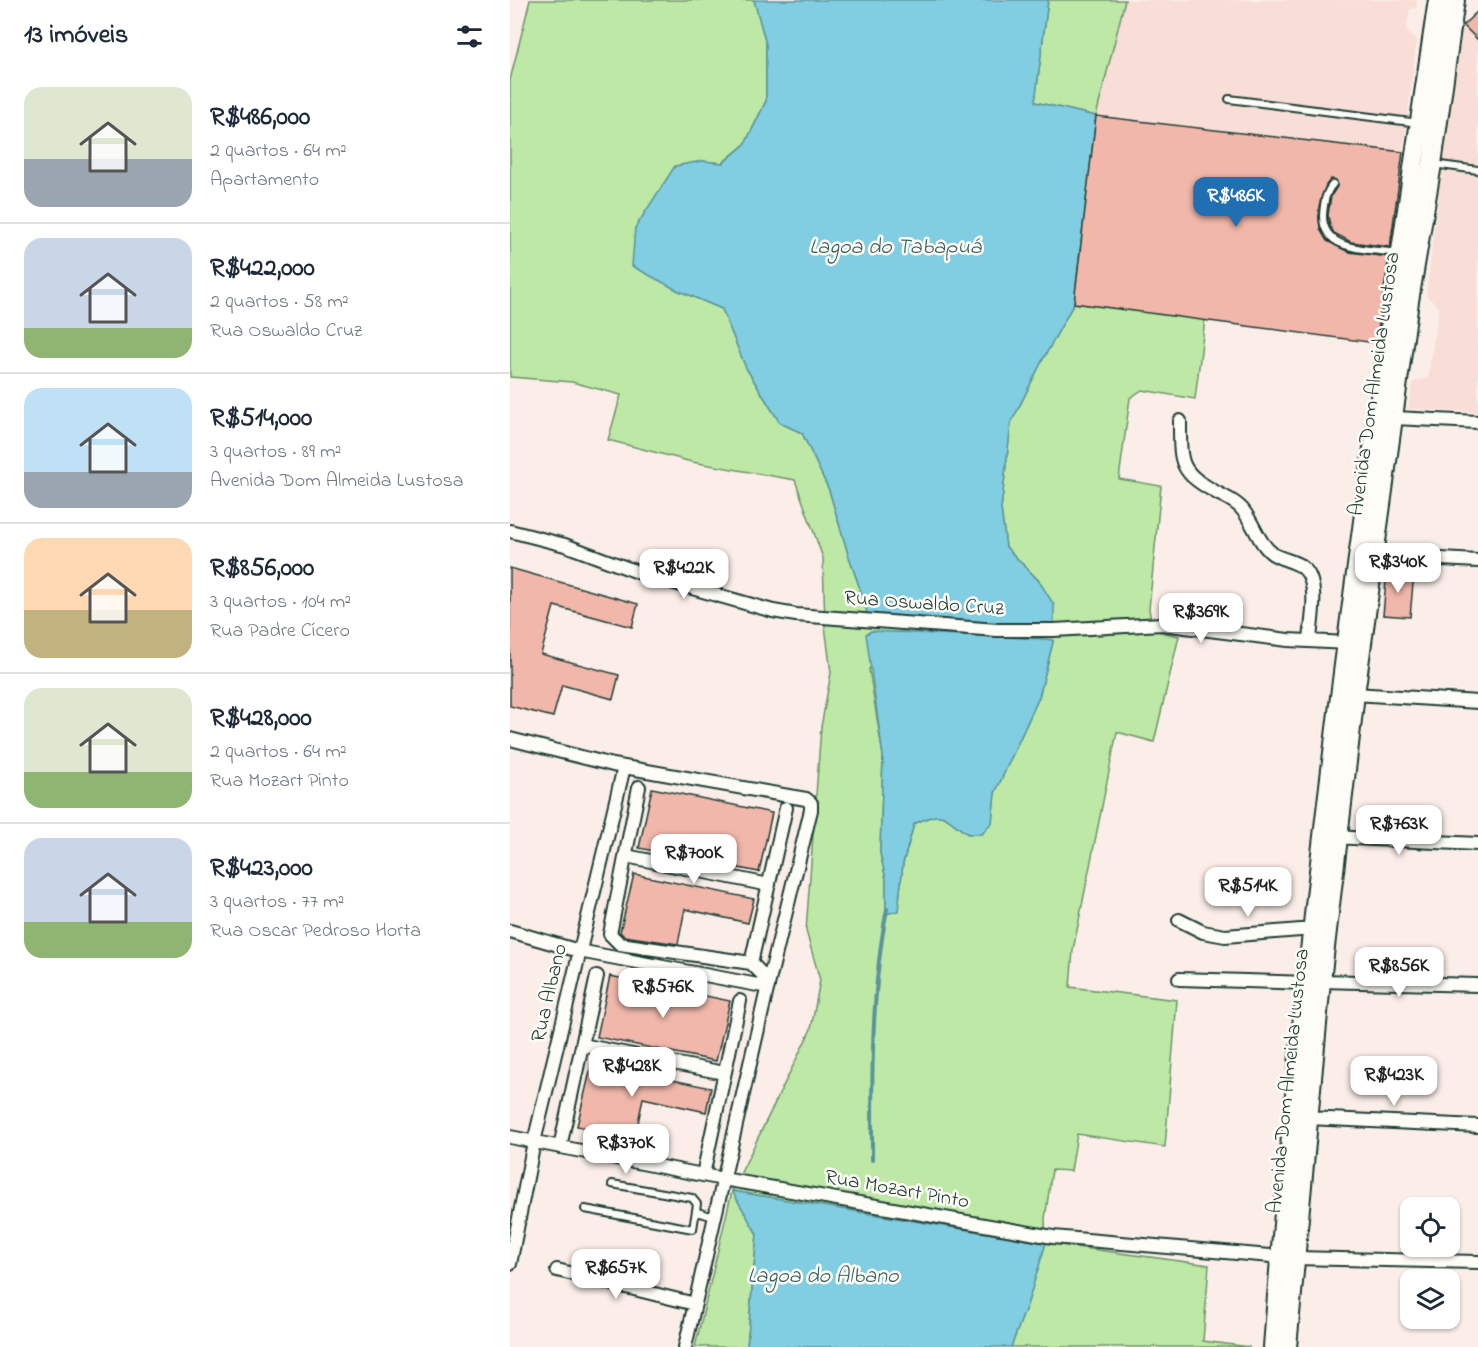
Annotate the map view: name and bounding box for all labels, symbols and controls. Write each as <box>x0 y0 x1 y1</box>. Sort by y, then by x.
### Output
text: 13 imóveis <box>24 17 128 55</box>
icon: filters <box>453 20 486 53</box>
text: R$486,000 <box>210 99 310 137</box>
icon: home <box>72 111 144 183</box>
text: 2 quartos · 64 m² <box>210 137 347 166</box>
text: Apartamento <box>210 166 319 195</box>
pin: R$486K <box>1187 177 1285 228</box>
text: R$486K <box>1207 182 1265 211</box>
water label: Lagoa do Tabapuá <box>809 232 983 264</box>
text: R$422,000 <box>210 250 315 288</box>
street label: Avenida Dom Almeida Lustosa <box>1342 250 1408 518</box>
icon: home <box>72 262 144 334</box>
text: 2 quartos · 58 m² <box>210 288 349 317</box>
text: Rua Oswaldo Cruz <box>210 317 362 346</box>
text: R$514,000 <box>210 400 312 438</box>
icon: home <box>72 412 144 484</box>
text: 3 quartos · 89 m² <box>210 438 342 467</box>
text: Avenida Dom Almeida Lustosa <box>210 467 464 496</box>
pin: R$340K <box>1349 543 1447 594</box>
text: R$340K <box>1369 548 1427 577</box>
pin: R$422K <box>635 549 733 600</box>
text: R$856,000 <box>210 550 314 588</box>
text: R$422K <box>654 554 714 583</box>
icon: home <box>72 562 144 634</box>
street label: Rua Oswaldo Cruz <box>843 583 1005 625</box>
text: 3 quartos · 104 m² <box>210 588 351 617</box>
pin: R$369K <box>1152 593 1250 644</box>
text: R$369K <box>1173 598 1229 627</box>
text: Rua Padre Cícero <box>210 617 350 646</box>
text: R$428,000 <box>210 700 312 738</box>
icon: home <box>72 712 144 784</box>
text: 2 quartos · 64 m² <box>210 738 347 767</box>
text: Rua Mozart Pinto <box>210 767 349 796</box>
pin: R$763K <box>1350 805 1448 856</box>
text: R$763K <box>1370 810 1428 839</box>
pin: R$700K <box>645 834 743 885</box>
text: R$700K <box>665 839 723 868</box>
text: R$423,000 <box>210 850 313 888</box>
icon: home <box>72 862 144 934</box>
pin: R$514K <box>1199 867 1297 918</box>
text: R$514K <box>1219 872 1277 901</box>
text: 3 quartos · 77 m² <box>210 888 344 917</box>
text: Rua Oscar Pedroso Horta <box>210 917 421 946</box>
street label: Rua Albano <box>524 941 576 1045</box>
street label: Avenida Dom Almeida Lustosa <box>1260 947 1318 1215</box>
pin: R$856K <box>1350 947 1448 998</box>
text: R$856K <box>1369 952 1429 981</box>
pin: R$576K <box>614 968 712 1019</box>
text: R$576K <box>632 973 694 1002</box>
pin: R$428K <box>583 1047 681 1098</box>
text: R$428K <box>603 1052 661 1081</box>
pin: R$423K <box>1345 1056 1443 1107</box>
text: R$423K <box>1364 1061 1424 1090</box>
pin: R$370K <box>577 1124 675 1175</box>
text: R$370K <box>597 1129 655 1158</box>
street label: Rua Mozart Pinto <box>823 1163 971 1217</box>
map controls <box>1400 1197 1460 1329</box>
button: locate <box>1400 1197 1460 1257</box>
pin: R$657K <box>567 1249 665 1300</box>
text: R$657K <box>585 1254 647 1283</box>
water label: Lagoa do Albano <box>747 1261 900 1293</box>
button: layers <box>1400 1269 1460 1329</box>

